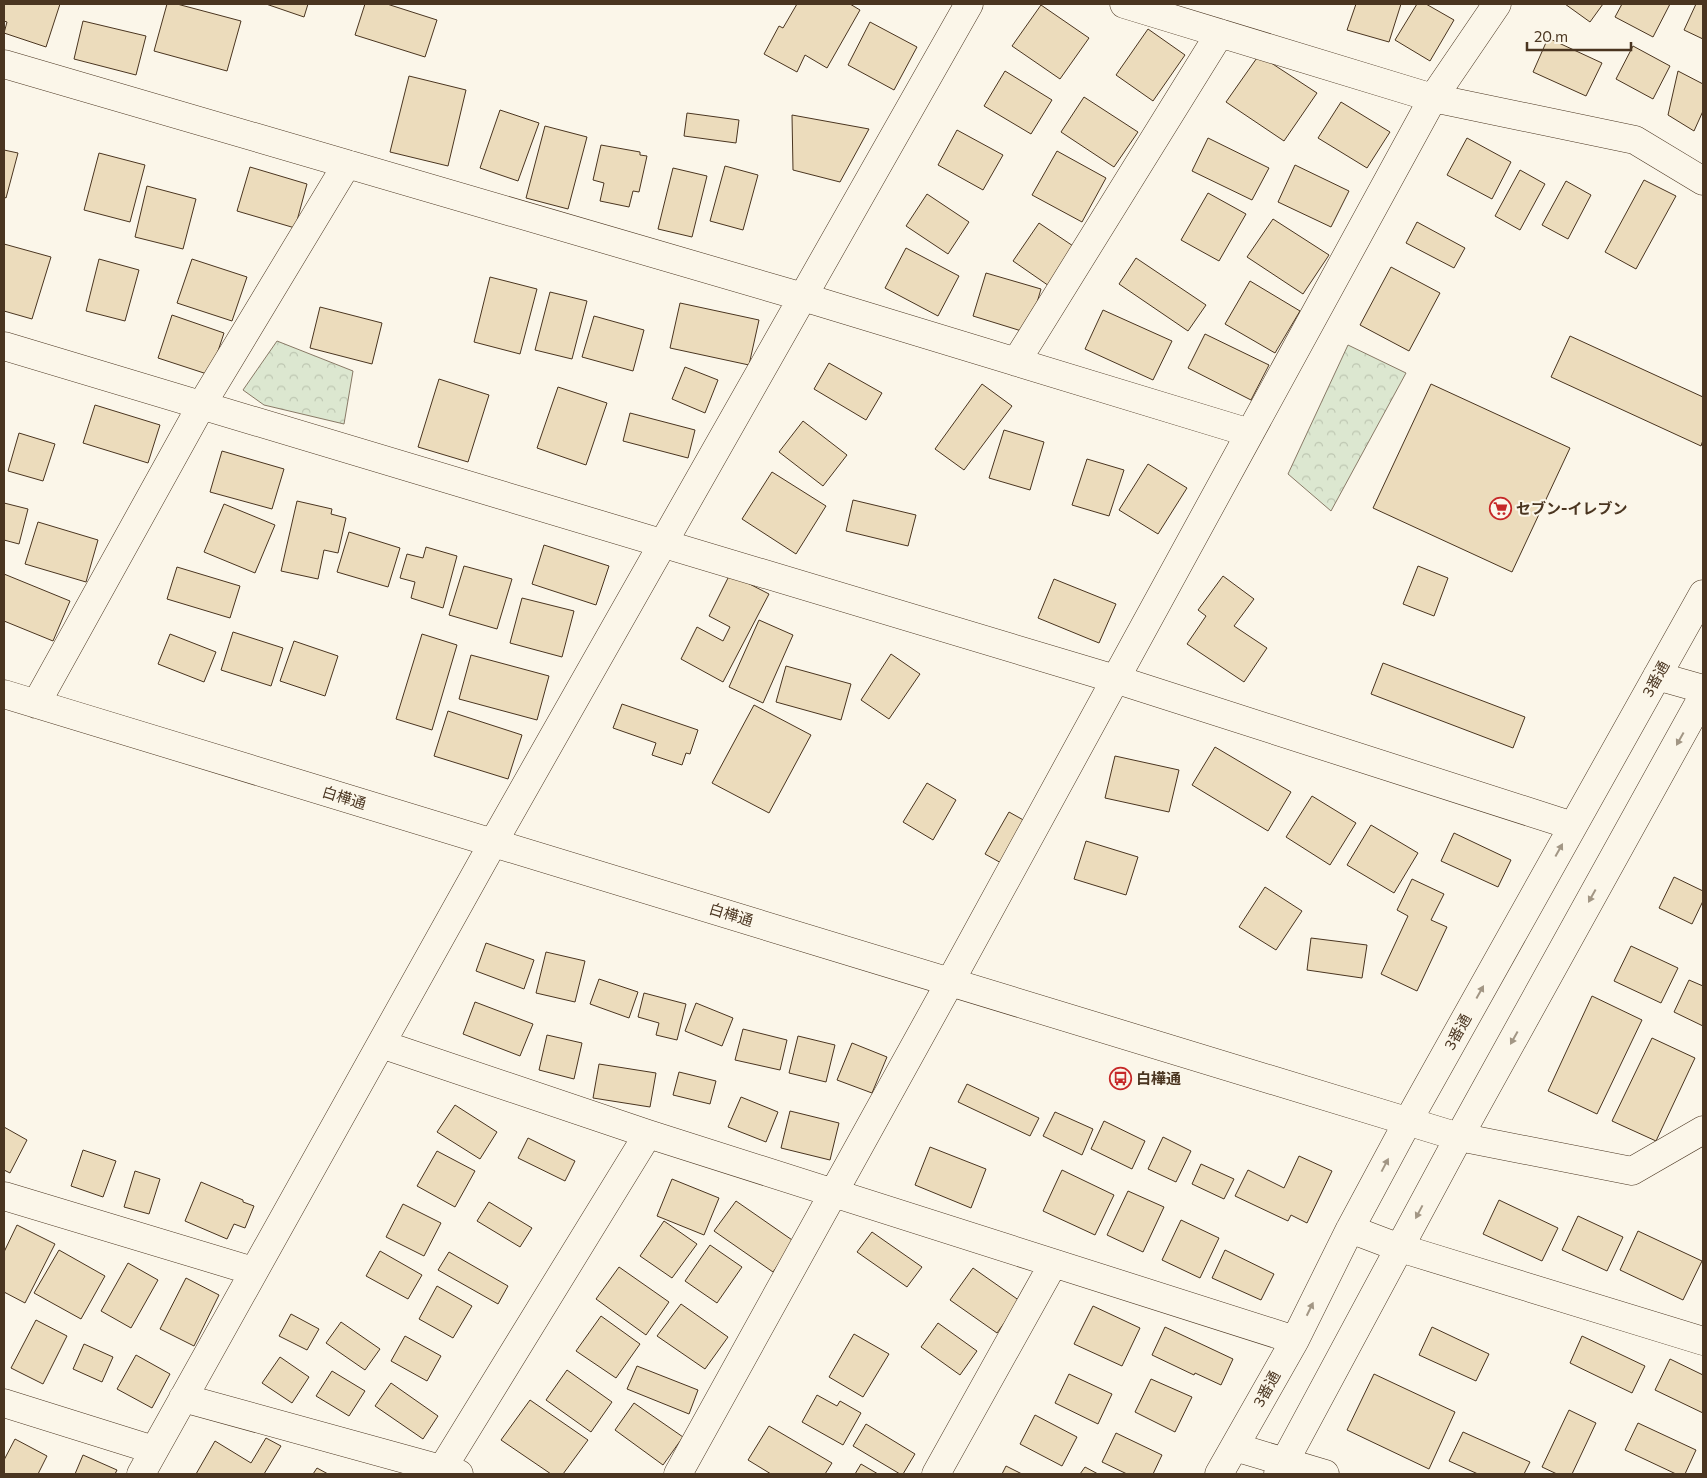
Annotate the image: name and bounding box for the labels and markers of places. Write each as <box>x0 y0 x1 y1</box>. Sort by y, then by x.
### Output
supermarket icon: セブン-イレブン <box>1488 497 1512 521</box>
place label: セブン-イレブン <box>1516 499 1627 517</box>
bus stop icon: 白樺通 <box>1108 1067 1132 1091</box>
place label: 白樺通 <box>1136 1069 1181 1087</box>

